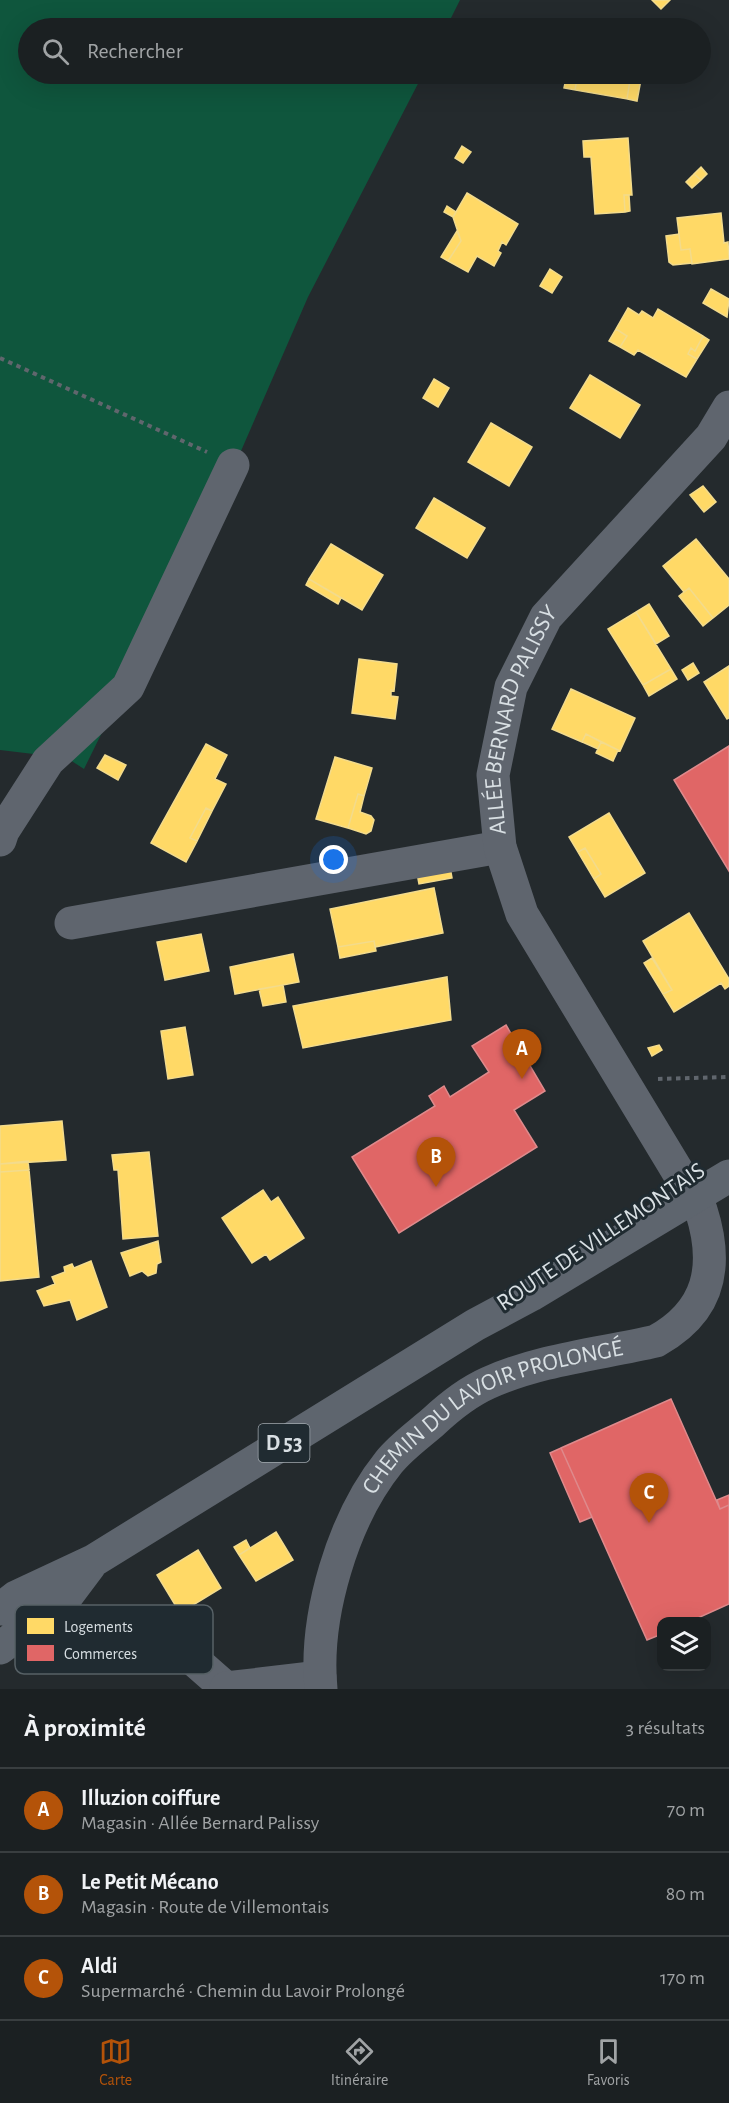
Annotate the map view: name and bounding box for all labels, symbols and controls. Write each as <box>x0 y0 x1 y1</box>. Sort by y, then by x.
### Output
search box <box>18 18 711 84</box>
icon: search <box>39 35 72 68</box>
text: Rechercher <box>87 40 183 62</box>
street label: ALLÉE BERNARD PALISSY <box>480 601 562 836</box>
your location <box>319 845 348 874</box>
pin: A <box>502 1030 542 1079</box>
pin: B <box>416 1138 456 1187</box>
street label: ROUTE DE VILLEMONTAIS <box>493 1158 709 1316</box>
street label: CHEMIN DU LAVOIR PROLONGÉ <box>358 1334 625 1498</box>
road number: D 53 <box>258 1424 310 1462</box>
pin: C <box>630 1474 668 1523</box>
legend <box>15 1605 213 1674</box>
map controls <box>657 1617 711 1671</box>
button: layers <box>657 1617 711 1671</box>
text: Logements <box>64 1619 133 1635</box>
text: Commerces <box>64 1646 137 1662</box>
text: À proximité <box>24 1715 146 1741</box>
text: 3 résultats <box>626 1718 705 1738</box>
text: Illuzion coiffure <box>81 1787 221 1809</box>
text: A <box>38 1800 50 1820</box>
text: 70 m <box>667 1800 705 1820</box>
text: Magasin · Allée Bernard Palissy <box>81 1813 319 1833</box>
text: Le Petit Mécano <box>81 1871 219 1893</box>
text: B <box>38 1884 49 1904</box>
text: 80 m <box>666 1884 705 1904</box>
text: Magasin · Route de Villemontais <box>81 1897 329 1917</box>
text: Aldi <box>81 1955 118 1977</box>
text: C <box>38 1968 49 1988</box>
text: 170 m <box>660 1968 705 1988</box>
text: Supermarché · Chemin du Lavoir Prolongé <box>81 1981 405 2001</box>
tab: Carte <box>99 2035 132 2090</box>
tab: Itinéraire <box>331 2035 388 2090</box>
tab: Favoris <box>587 2035 630 2090</box>

